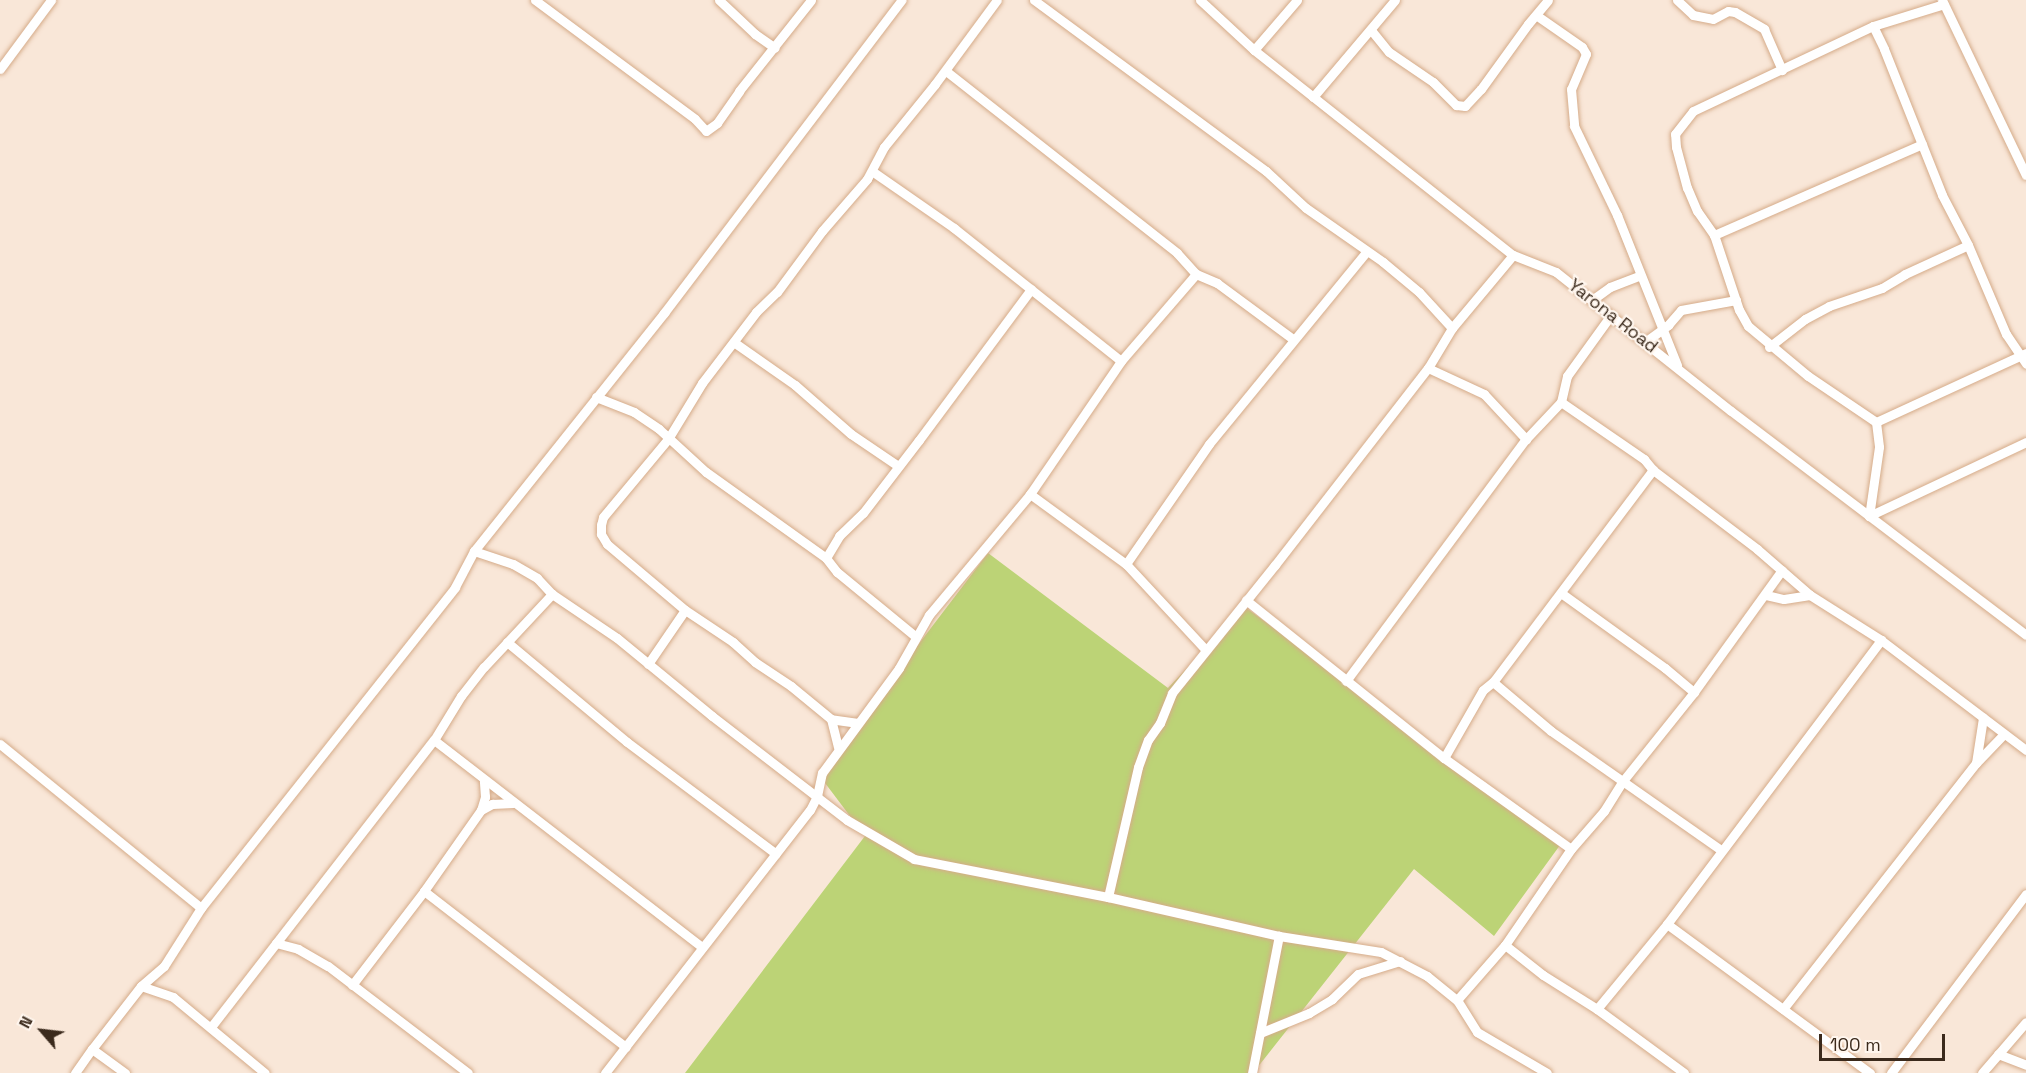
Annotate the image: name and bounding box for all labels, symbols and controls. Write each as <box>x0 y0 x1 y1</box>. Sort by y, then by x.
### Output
street label: Yarona Road <box>1564 274 1662 358</box>
north arrow <box>12 1001 72 1061</box>
text: N <box>14 1013 37 1032</box>
scale bar <box>1822 1022 1948 1060</box>
text: 100 m <box>1830 1033 1881 1056</box>

